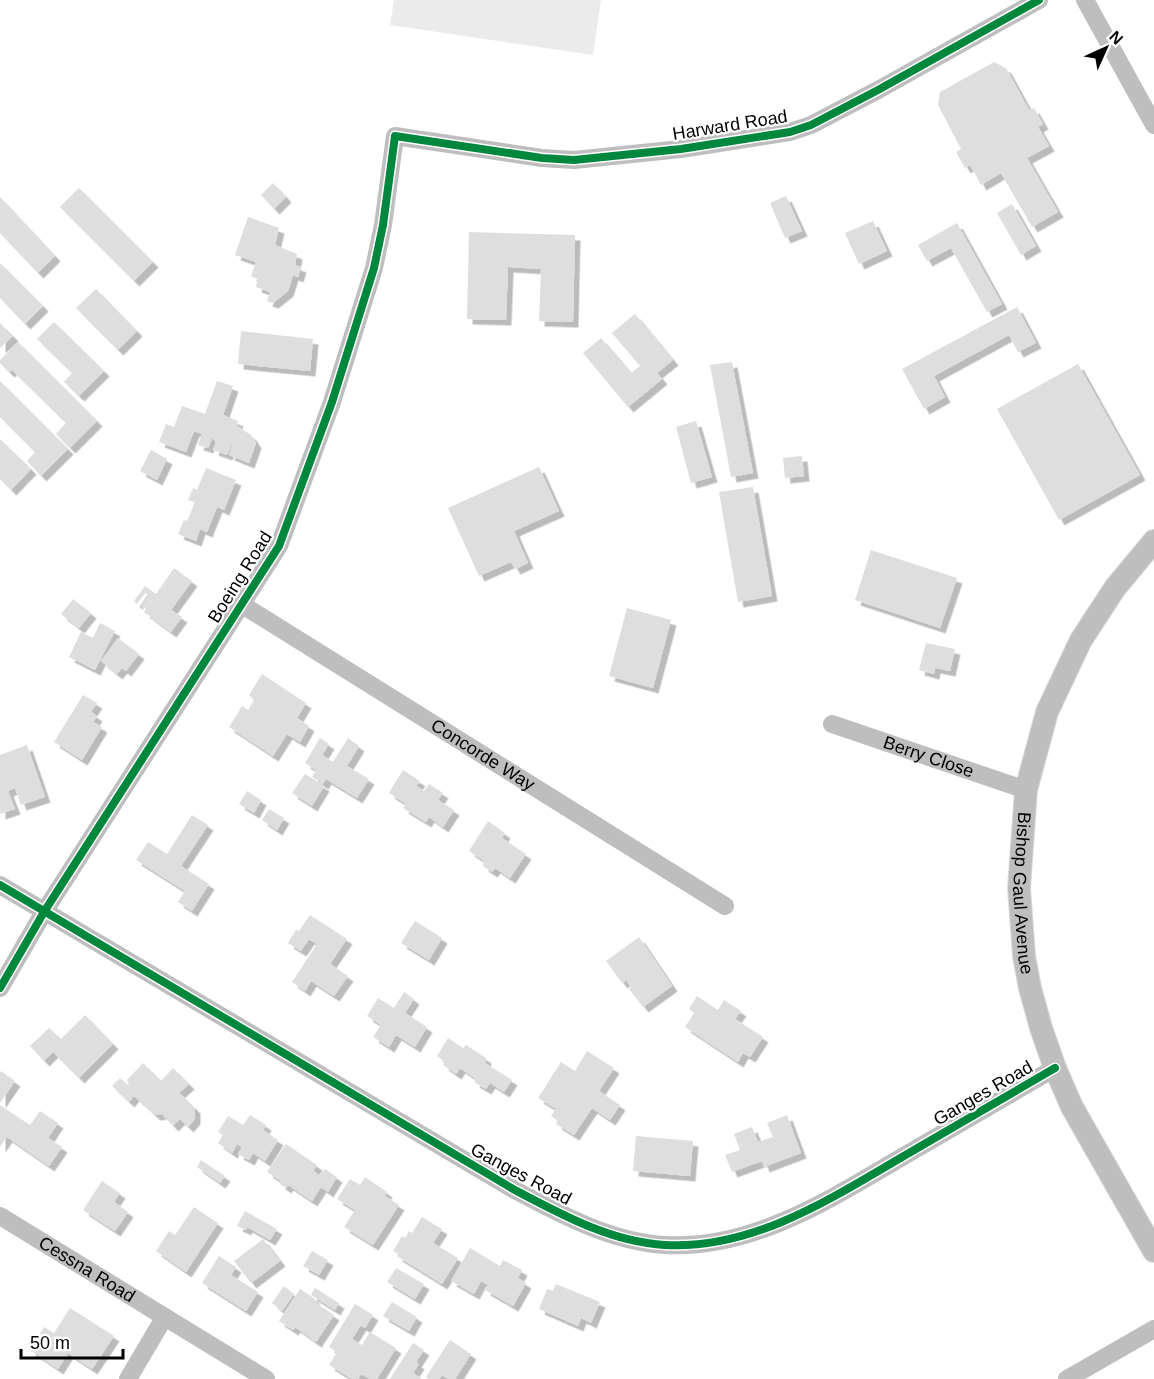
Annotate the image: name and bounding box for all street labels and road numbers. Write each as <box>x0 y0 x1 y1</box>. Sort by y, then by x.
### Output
street label: Harward Road <box>671 106 789 144</box>
street label: Boeing Road <box>204 528 276 626</box>
street label: Concorde Way <box>427 715 538 795</box>
street label: Berry Close <box>881 732 976 781</box>
street label: Bishop Gaul Avenue <box>1009 811 1037 976</box>
street label: Ganges Road <box>930 1057 1036 1129</box>
street label: Ganges Road <box>467 1139 575 1209</box>
street label: Cessna Road <box>35 1232 139 1306</box>

